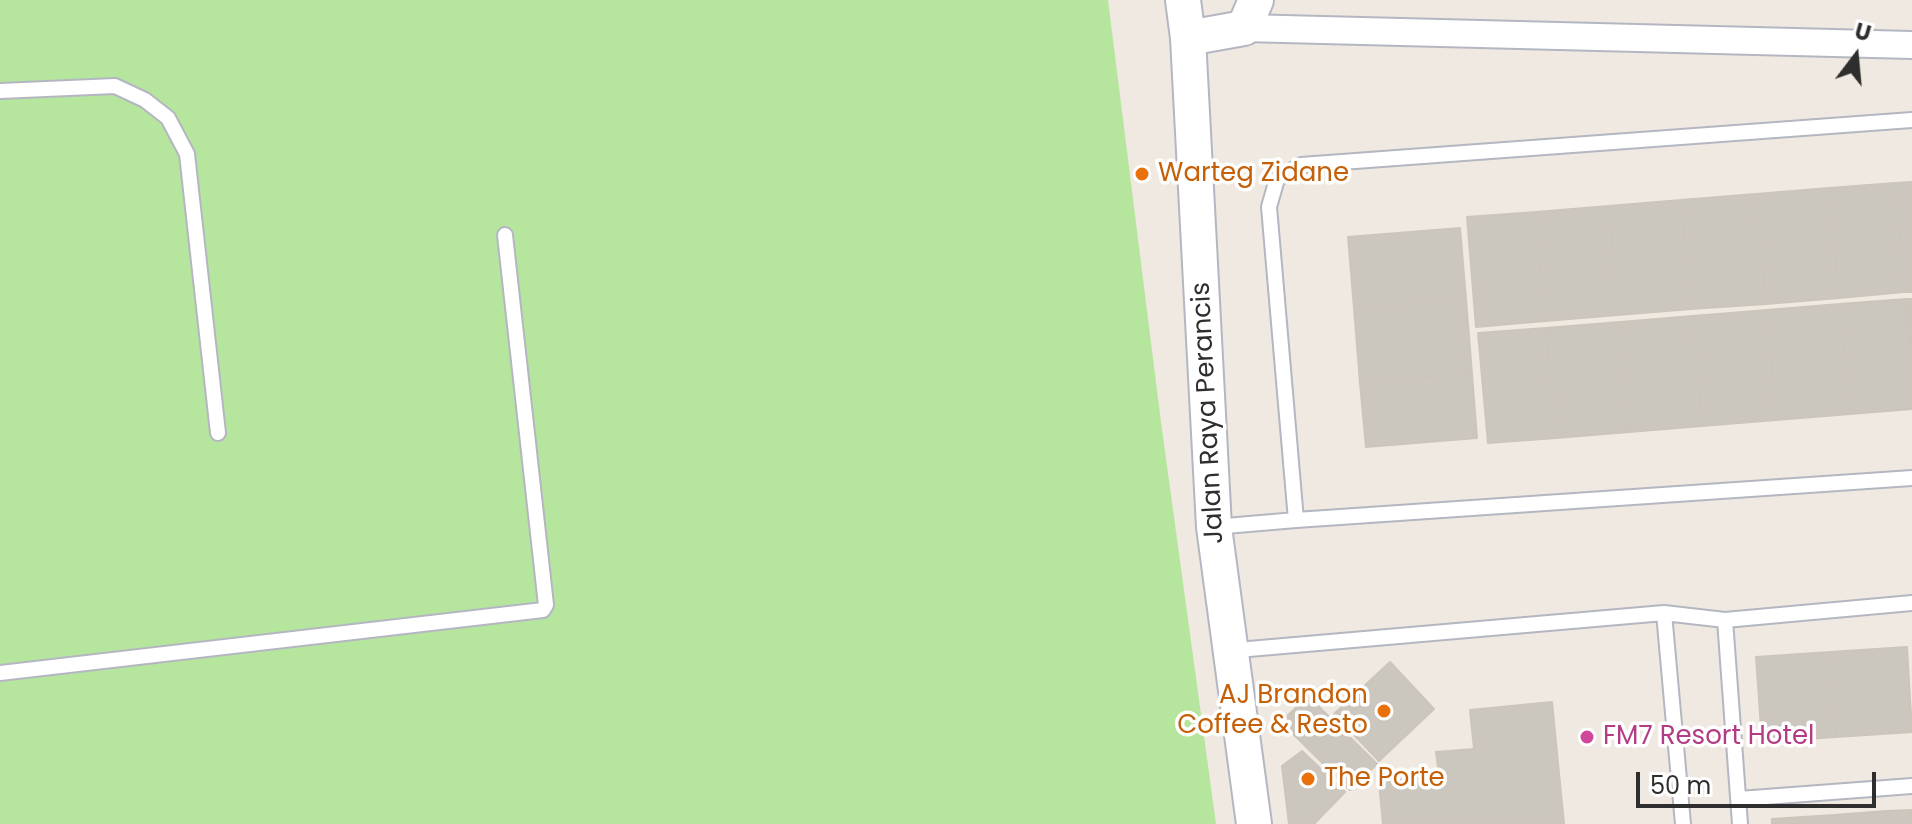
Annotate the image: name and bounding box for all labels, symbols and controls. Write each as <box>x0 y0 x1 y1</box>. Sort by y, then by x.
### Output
text: U <box>1851 15 1874 49</box>
north arrow <box>1816 16 1896 96</box>
place label: Warteg Zidane <box>1158 158 1349 190</box>
marker: Warteg Zidane <box>1133 165 1151 183</box>
street label: Jalan Raya Perancis <box>1187 281 1231 545</box>
place label: AJ Brandon Coffee & Resto <box>1177 680 1368 742</box>
marker: AJ Brandon Coffee & Resto <box>1375 702 1393 720</box>
place label: FM7 Resort Hotel <box>1603 721 1814 753</box>
marker: FM7 Resort Hotel <box>1578 728 1596 746</box>
scale bar <box>1640 756 1880 806</box>
place label: The Porte <box>1324 763 1445 795</box>
text: 50 m <box>1650 769 1711 802</box>
marker: The Porte <box>1299 770 1317 788</box>

